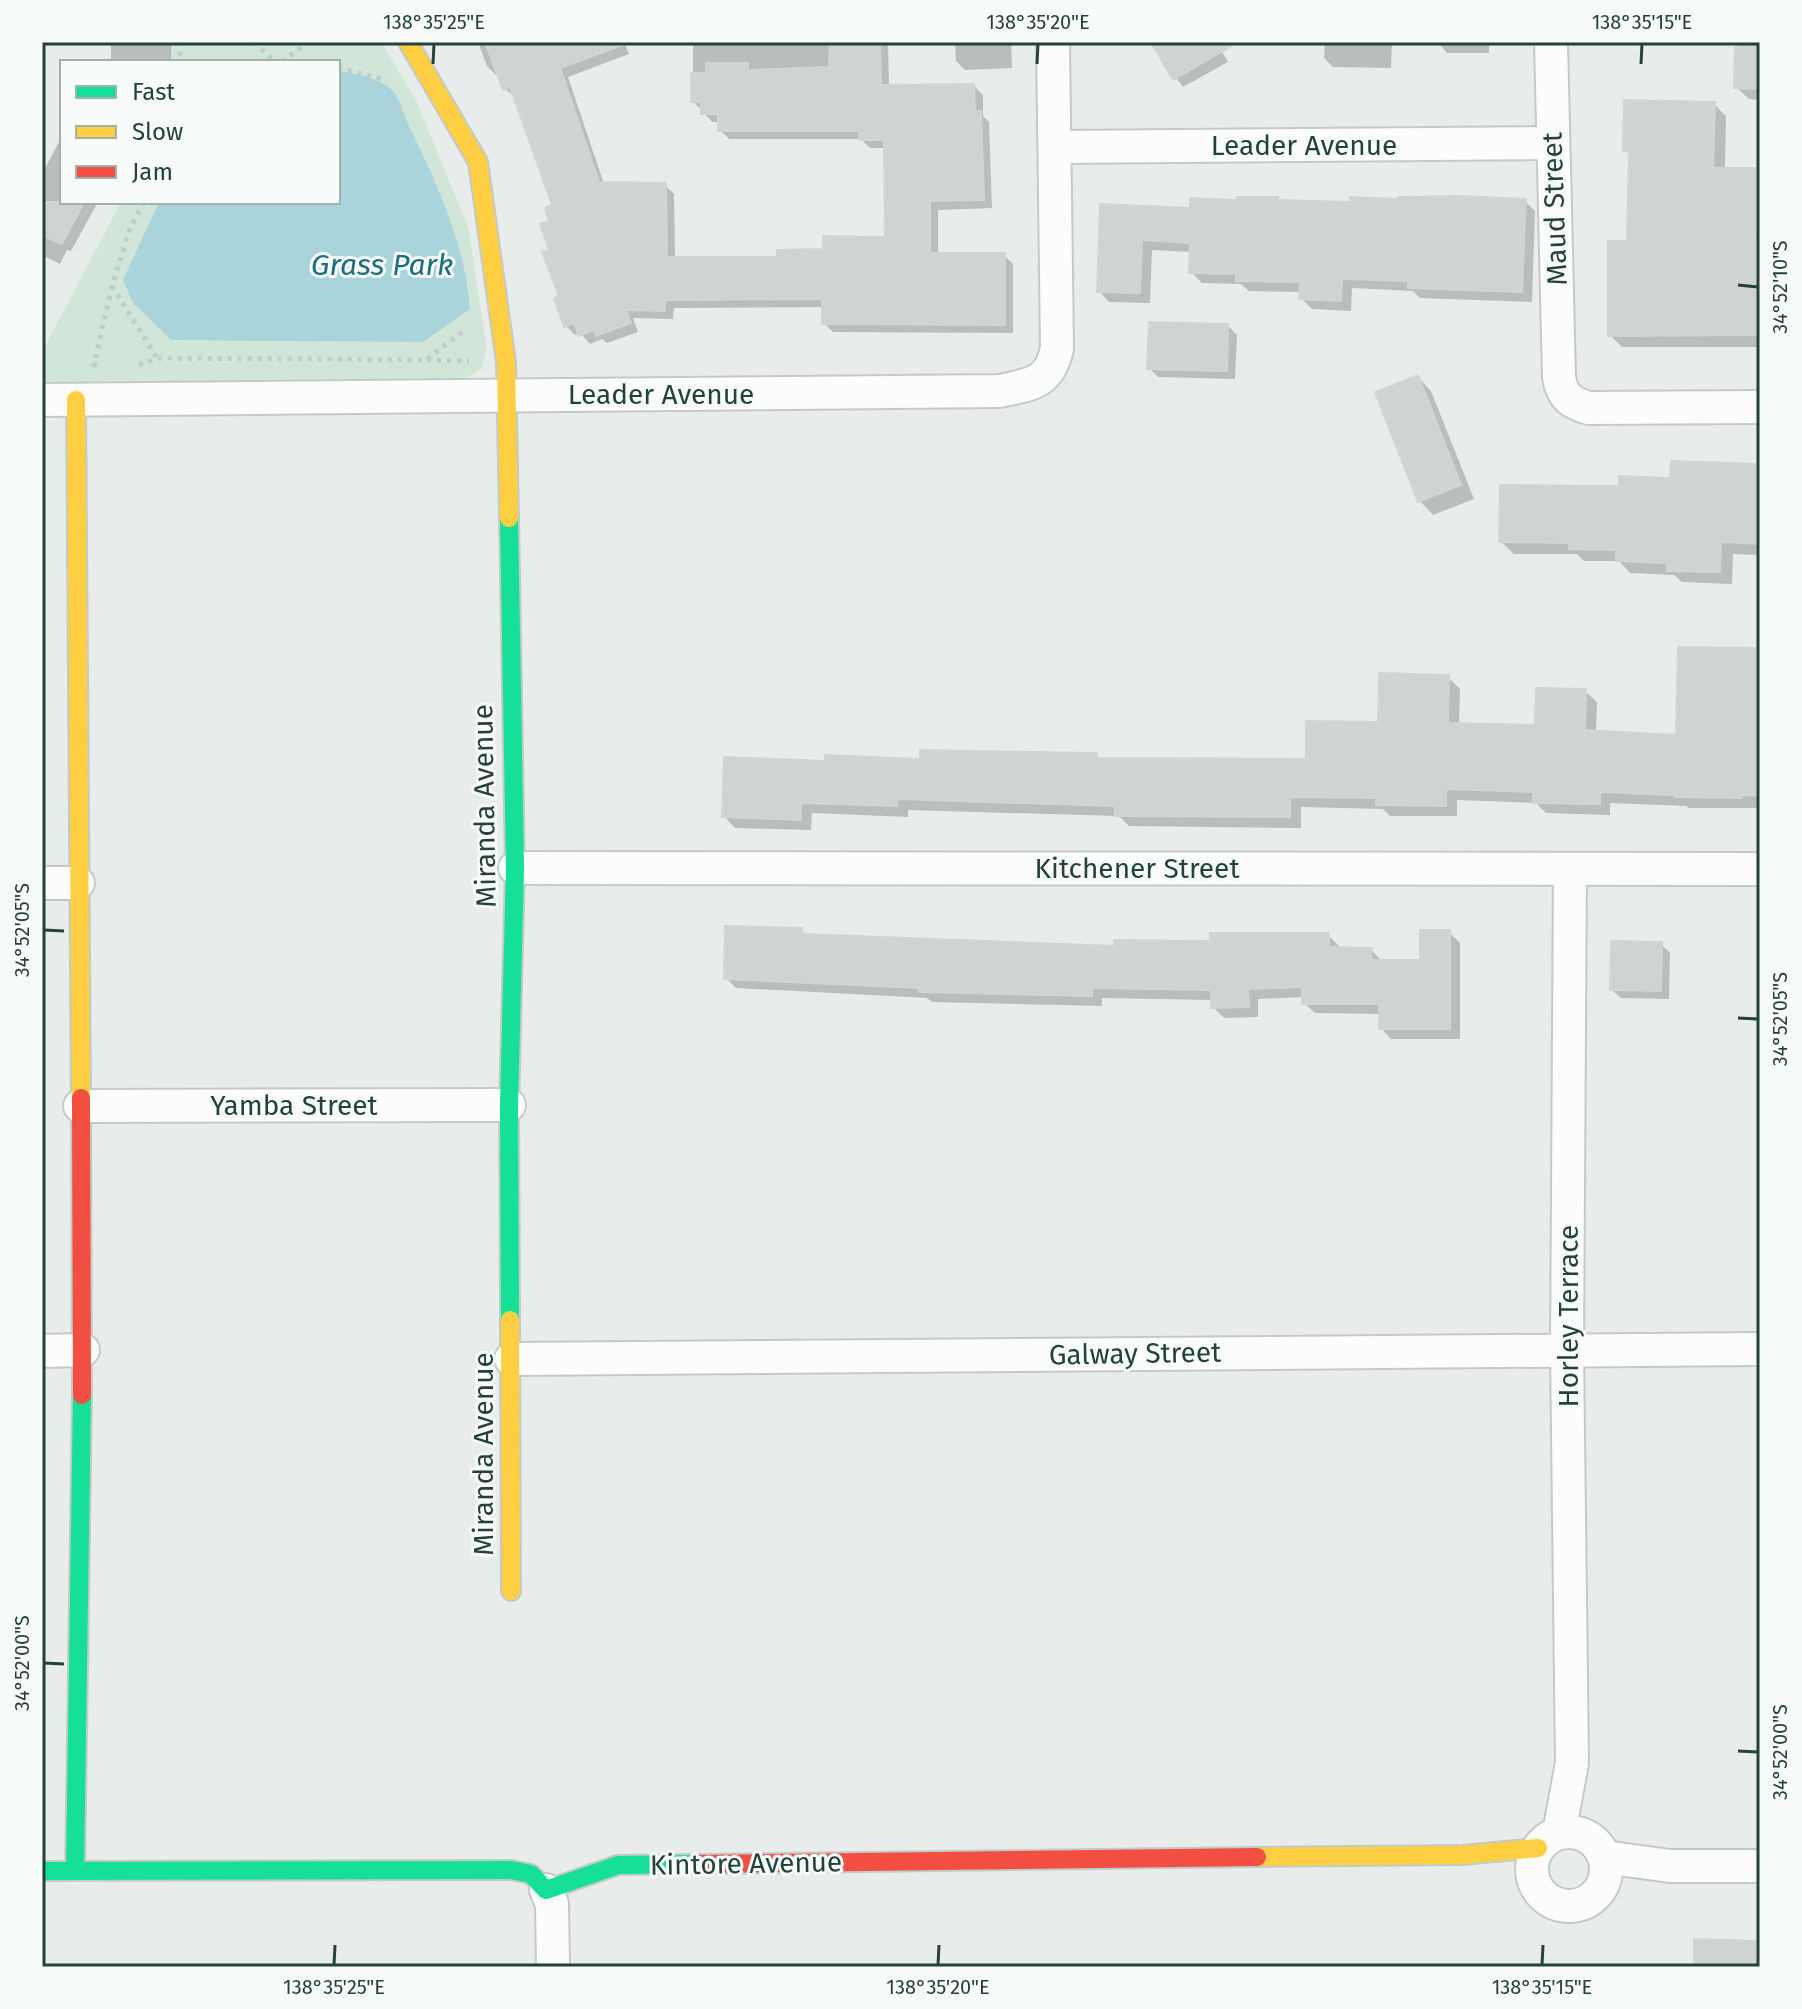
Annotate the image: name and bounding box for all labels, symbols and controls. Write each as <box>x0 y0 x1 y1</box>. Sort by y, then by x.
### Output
text: 138°35'25"E <box>383 10 485 34</box>
text: 138°35'20"E <box>986 10 1090 34</box>
text: 138°35'15"E <box>1592 10 1692 34</box>
legend <box>60 60 340 204</box>
text: Fast <box>132 78 175 106</box>
text: Slow <box>132 118 183 146</box>
street label: Leader Avenue <box>1211 129 1397 162</box>
street label: Maud Street <box>1535 131 1574 286</box>
text: Jam <box>132 158 173 186</box>
text: 34°52'10"S <box>1768 240 1792 334</box>
water label: Grass Park <box>311 247 453 283</box>
street label: Leader Avenue <box>568 378 754 411</box>
street label: Miranda Avenue <box>466 704 503 908</box>
street label: Kitchener Street <box>1035 852 1240 885</box>
text: 34°52'05"S <box>10 883 34 977</box>
text: 34°52'05"S <box>1768 972 1792 1066</box>
street label: Yamba Street <box>210 1089 379 1122</box>
street label: Horley Terrace <box>1552 1225 1585 1407</box>
street label: Galway Street <box>1048 1335 1222 1372</box>
street label: Miranda Avenue <box>467 1352 500 1556</box>
text: 34°52'00"S <box>10 1615 34 1711</box>
text: 34°52'00"S <box>1768 1704 1792 1800</box>
street label: Kintore Avenue <box>650 1845 842 1882</box>
text: 138°35'25"E <box>283 1975 385 1999</box>
text: 138°35'20"E <box>886 1975 990 1999</box>
text: 138°35'15"E <box>1492 1975 1592 1999</box>

